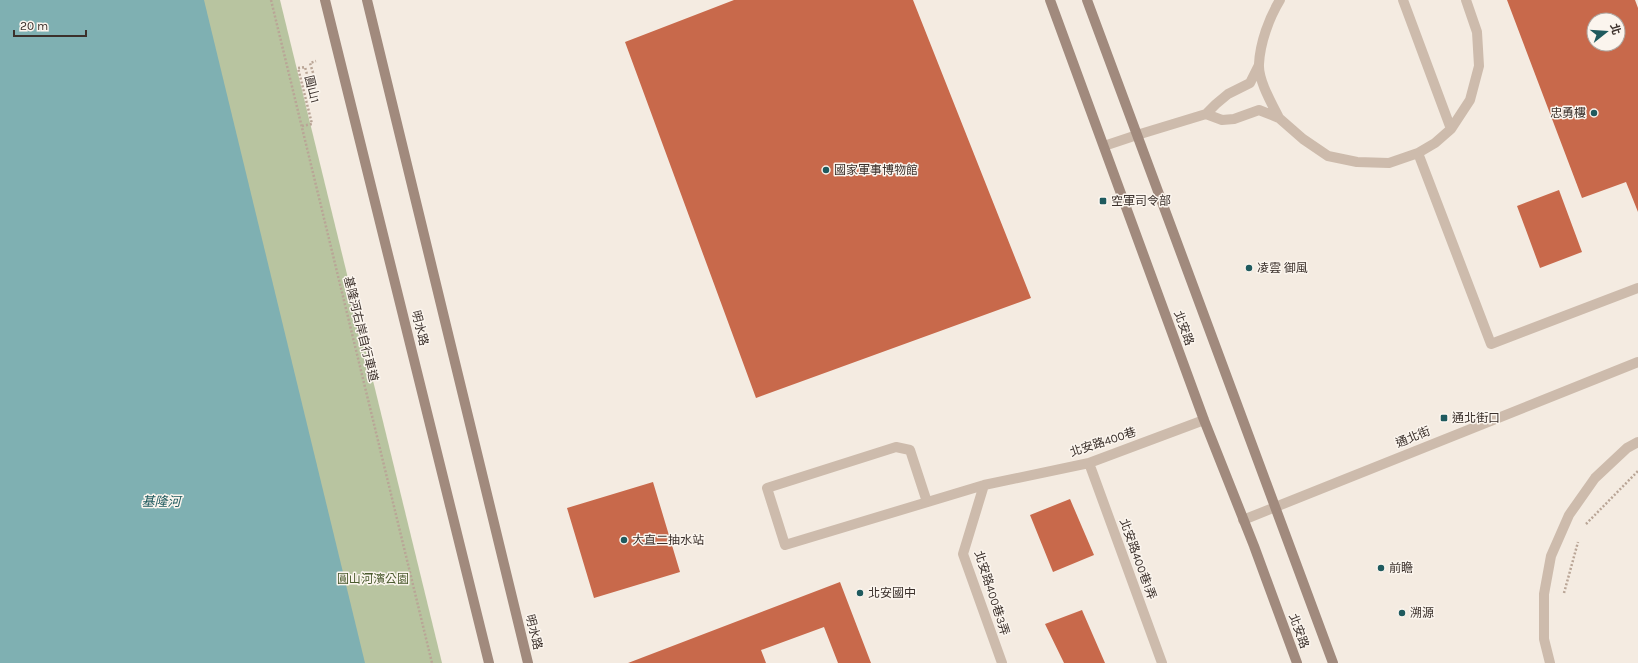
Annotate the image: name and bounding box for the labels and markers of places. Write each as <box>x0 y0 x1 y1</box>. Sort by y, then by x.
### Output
place label: 忠勇樓 <box>1550 106 1586 120</box>
marker: 忠勇樓 <box>1589 108 1599 118</box>
place label: 國家軍事博物館 <box>834 163 918 177</box>
marker: 國家軍事博物館 <box>821 165 831 175</box>
place label: 空軍司令部 <box>1111 194 1171 208</box>
marker: 空軍司令部 <box>1098 196 1108 206</box>
place label: 凌雲 御風 <box>1257 261 1308 275</box>
marker: 凌雲 御風 <box>1244 263 1254 273</box>
place label: 通北街口 <box>1452 411 1500 425</box>
marker: 通北街口 <box>1439 413 1449 423</box>
place label: 大直二抽水站 <box>632 533 704 547</box>
marker: 大直二抽水站 <box>619 535 629 545</box>
place label: 前瞻 <box>1389 561 1413 575</box>
marker: 前瞻 <box>1376 563 1386 573</box>
place label: 北安國中 <box>868 586 916 600</box>
marker: 北安國中 <box>855 588 865 598</box>
place label: 溯源 <box>1410 606 1434 620</box>
marker: 溯源 <box>1397 608 1407 618</box>

